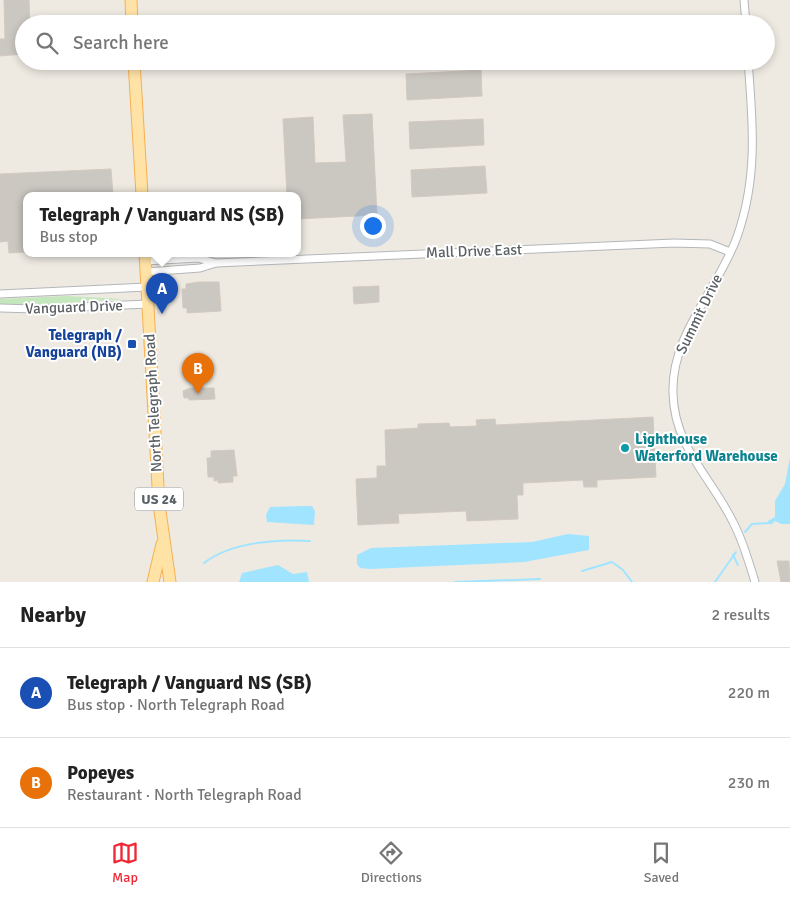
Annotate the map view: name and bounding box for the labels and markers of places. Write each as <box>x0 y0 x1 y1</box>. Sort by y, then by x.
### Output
pin: A <box>146 273 178 314</box>
place label: Telegraph / Vanguard (NB) <box>26 326 122 361</box>
marker: Telegraph / Vanguard (NB) <box>126 338 138 350</box>
pin: B <box>182 353 214 394</box>
place label: Lighthouse Waterford Warehouse <box>635 430 778 465</box>
marker: Lighthouse Waterford Warehouse <box>619 442 631 454</box>

